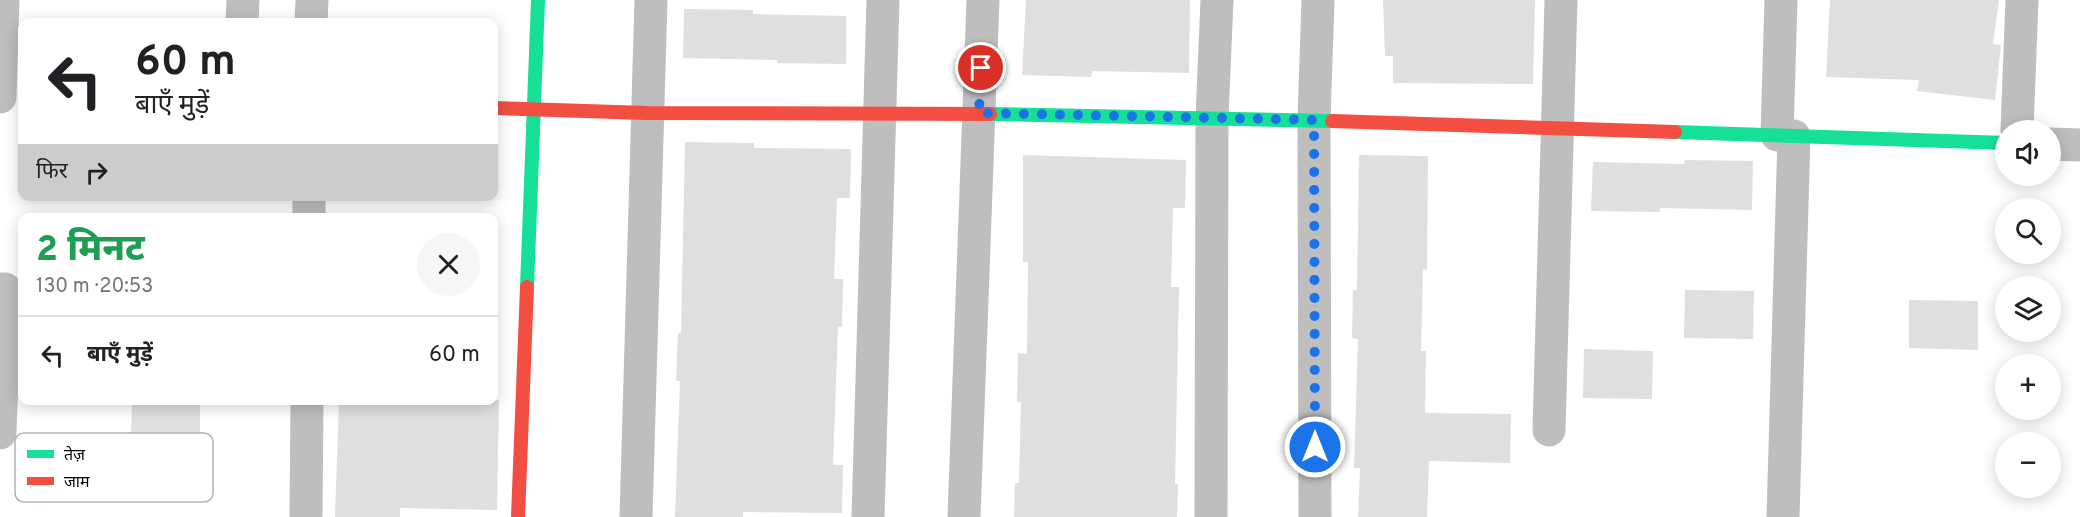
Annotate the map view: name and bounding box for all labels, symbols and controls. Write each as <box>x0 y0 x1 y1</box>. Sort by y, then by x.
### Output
text: 60 m <box>135 37 236 90</box>
icon: left <box>36 42 114 120</box>
pin <box>955 42 1006 93</box>
icon: arrive <box>964 51 997 84</box>
text: बाएँ मुड़ें <box>135 89 209 123</box>
map controls <box>1995 120 2061 498</box>
button: sound <box>1995 120 2061 186</box>
icon: right <box>80 156 113 189</box>
text: फिर <box>36 159 68 186</box>
button: search <box>1995 198 2061 264</box>
text: 2 मिनट <box>36 228 145 274</box>
button: close <box>417 233 480 296</box>
text: 130 m · 20:53 <box>36 274 153 300</box>
button: layers <box>1995 276 2061 342</box>
icon: left <box>36 339 69 372</box>
text: बाएँ मुड़ें <box>87 342 153 369</box>
text: 60 m <box>429 342 480 369</box>
button: + <box>1995 354 2061 420</box>
position arrow <box>1283 415 1347 479</box>
button: − <box>1995 432 2061 498</box>
legend <box>15 433 213 502</box>
text: तेज़ <box>64 445 86 466</box>
text: जाम <box>64 473 90 493</box>

